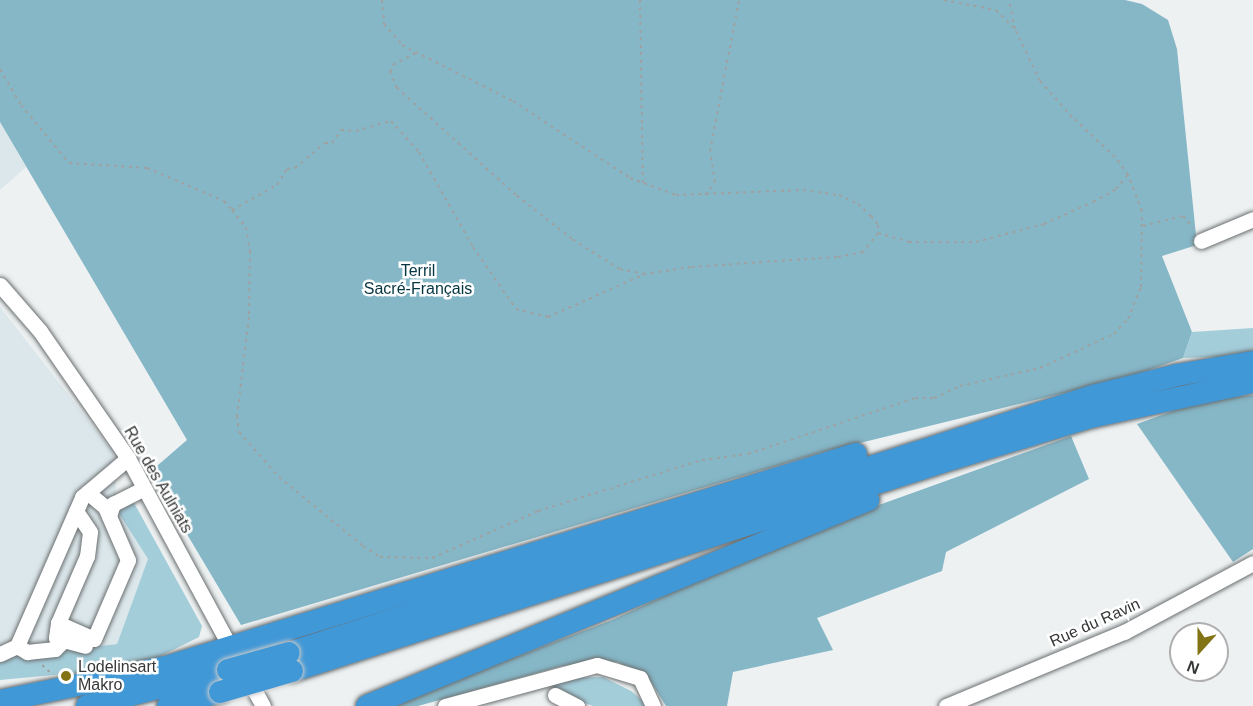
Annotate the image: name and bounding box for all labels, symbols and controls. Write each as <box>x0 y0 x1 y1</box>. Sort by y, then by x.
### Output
park label: Terril Sacré-Français <box>364 261 472 299</box>
street label: Rue des Aulniats <box>119 423 197 537</box>
street label: Rue du Ravin <box>1047 595 1143 651</box>
north arrow <box>1169 622 1229 682</box>
place label: Lodelinsart Makro <box>78 657 156 695</box>
text: N <box>1185 657 1202 677</box>
marker: Lodelinsart Makro <box>59 669 73 683</box>

